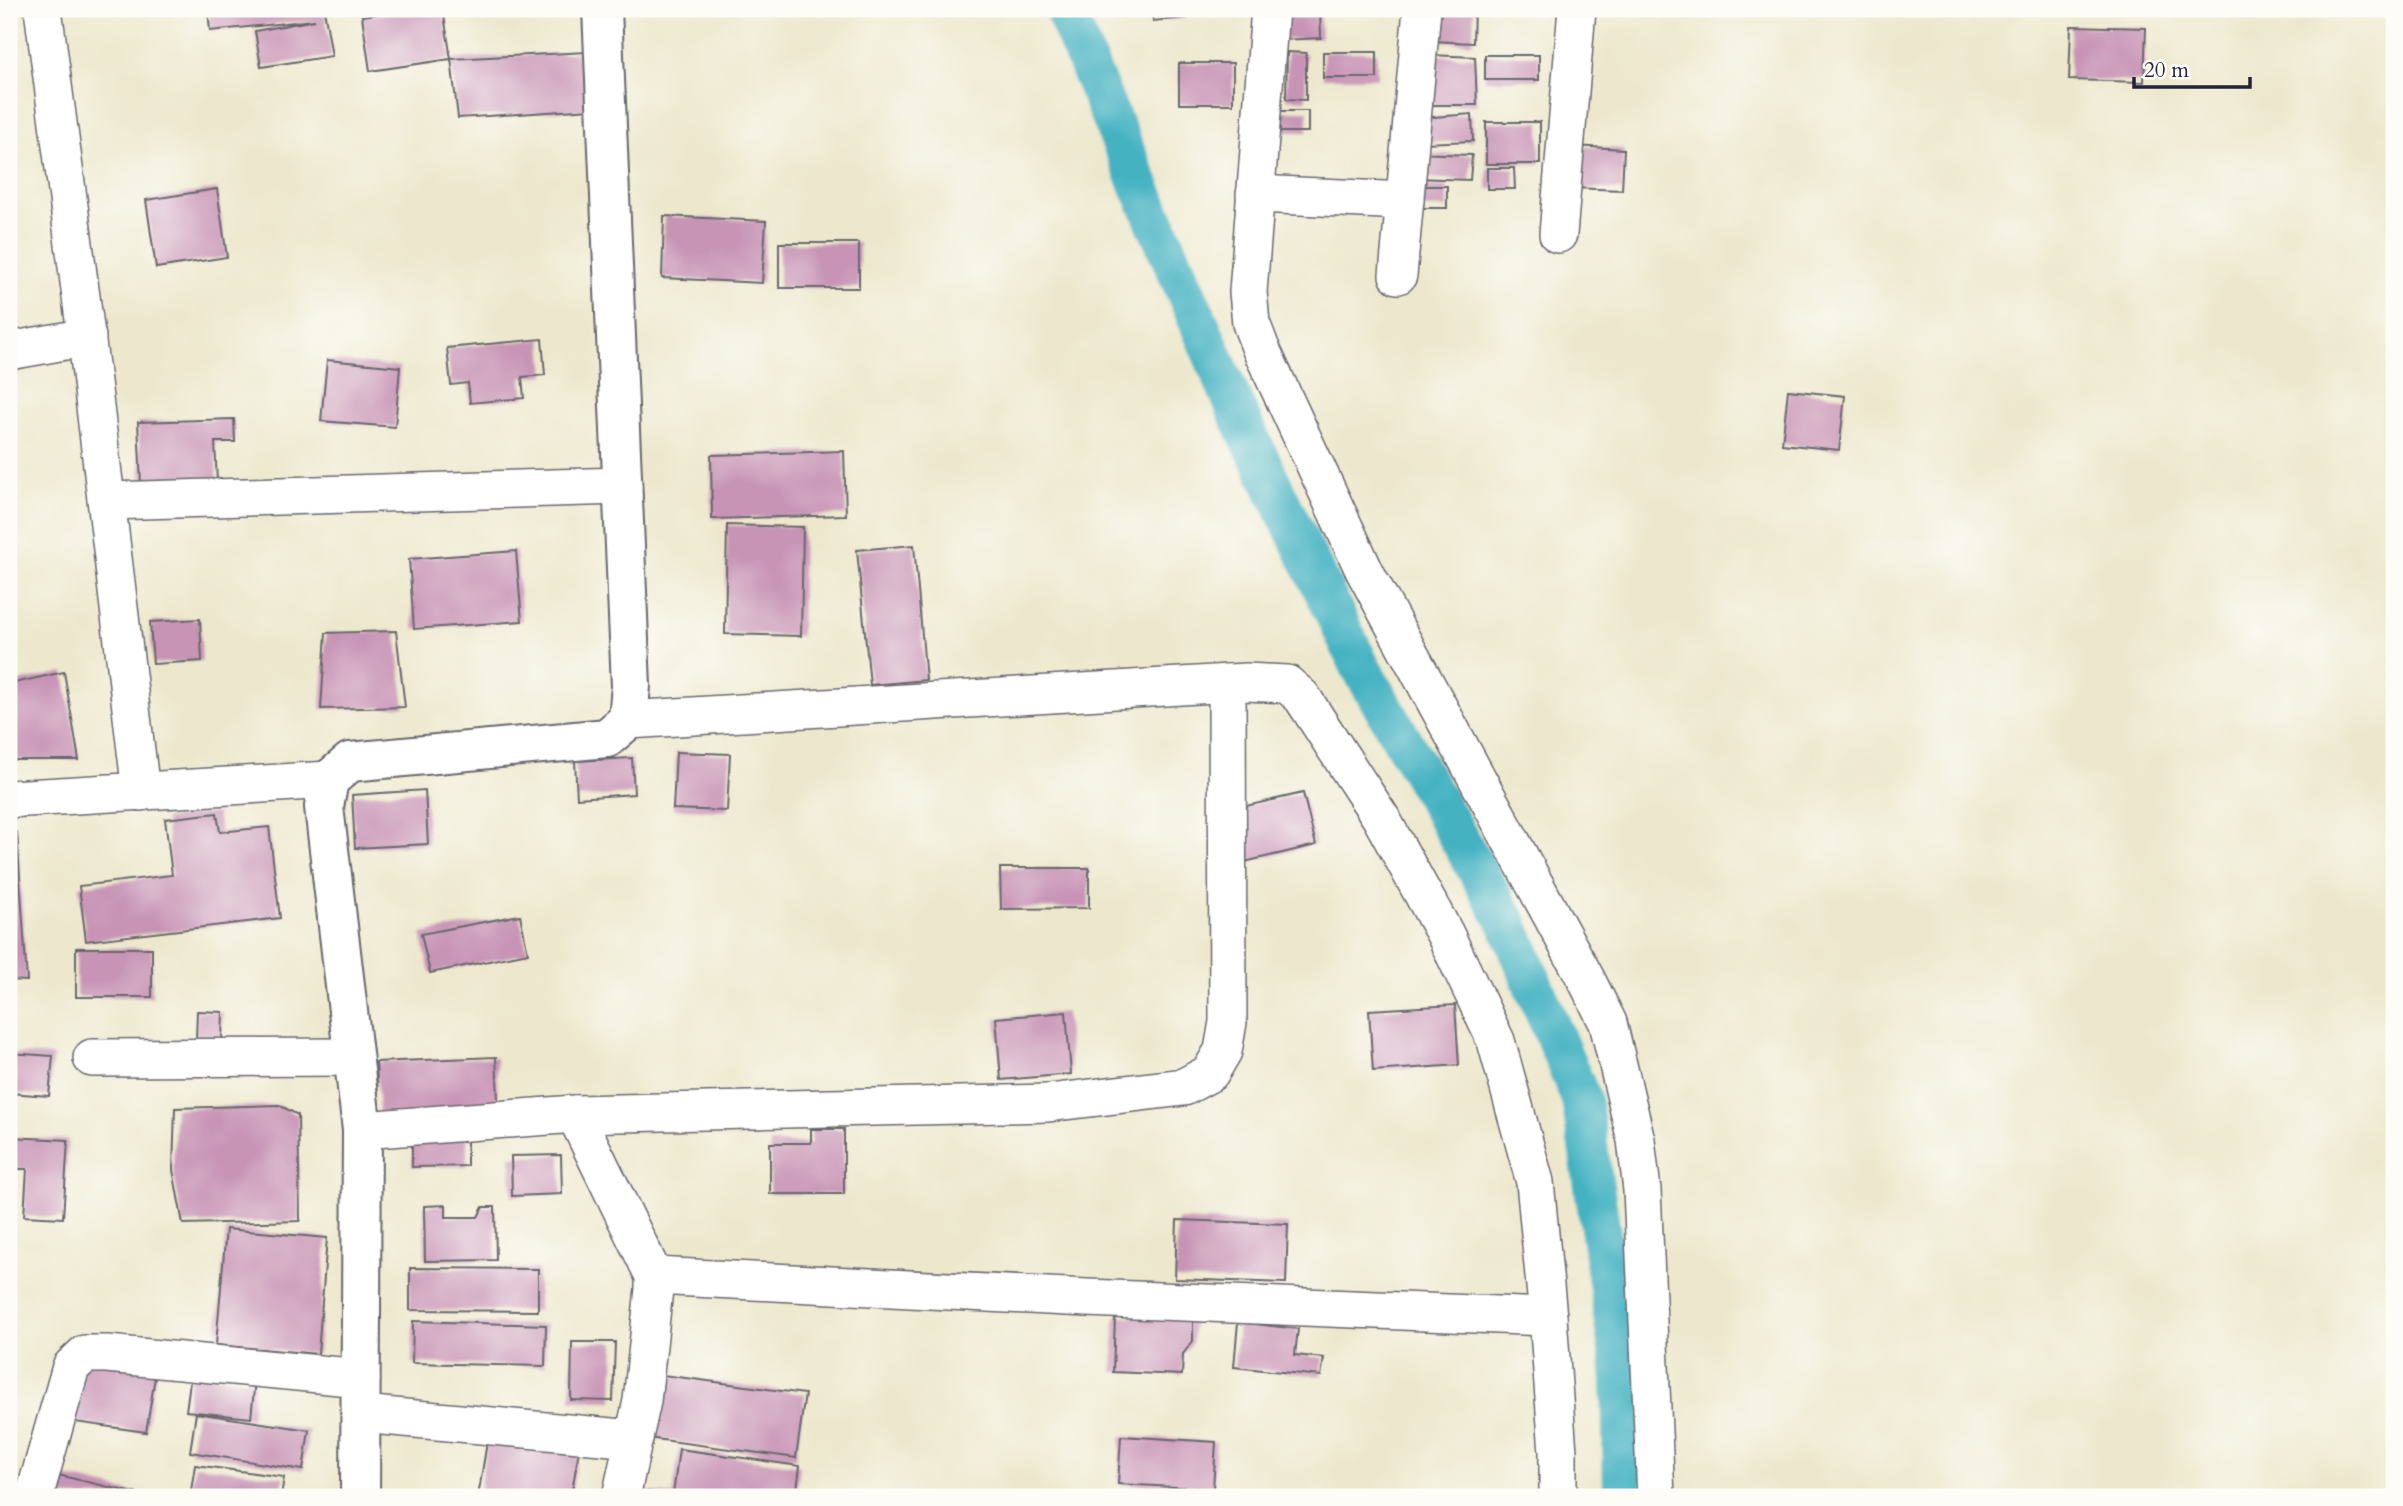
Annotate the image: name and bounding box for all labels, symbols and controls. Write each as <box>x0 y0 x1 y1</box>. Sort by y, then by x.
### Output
scale bar <box>2134 46 2249 90</box>
text: 20 m <box>2144 56 2189 85</box>

